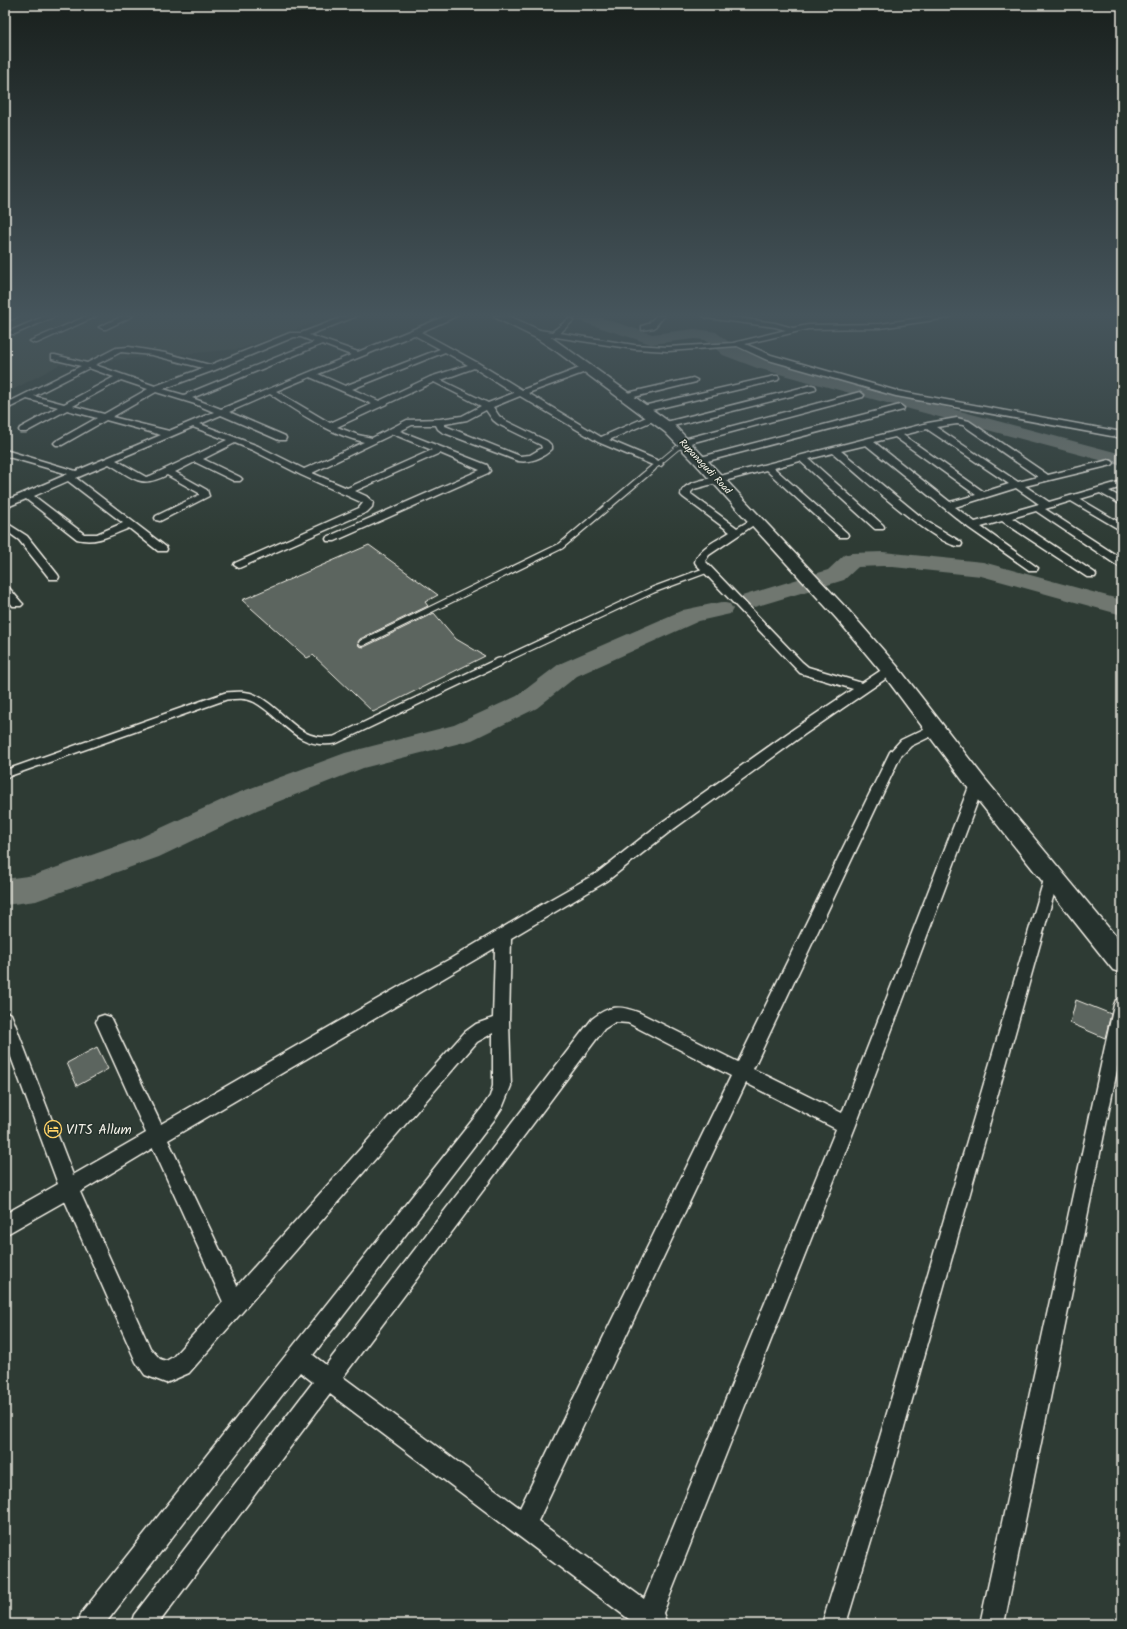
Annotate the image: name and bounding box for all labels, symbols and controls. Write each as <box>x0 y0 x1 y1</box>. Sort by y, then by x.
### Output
street label: Rupanagudi Road <box>675 435 736 499</box>
hotel icon: VITS Allum <box>43 1119 63 1139</box>
place label: VITS Allum <box>66 1119 132 1141</box>

